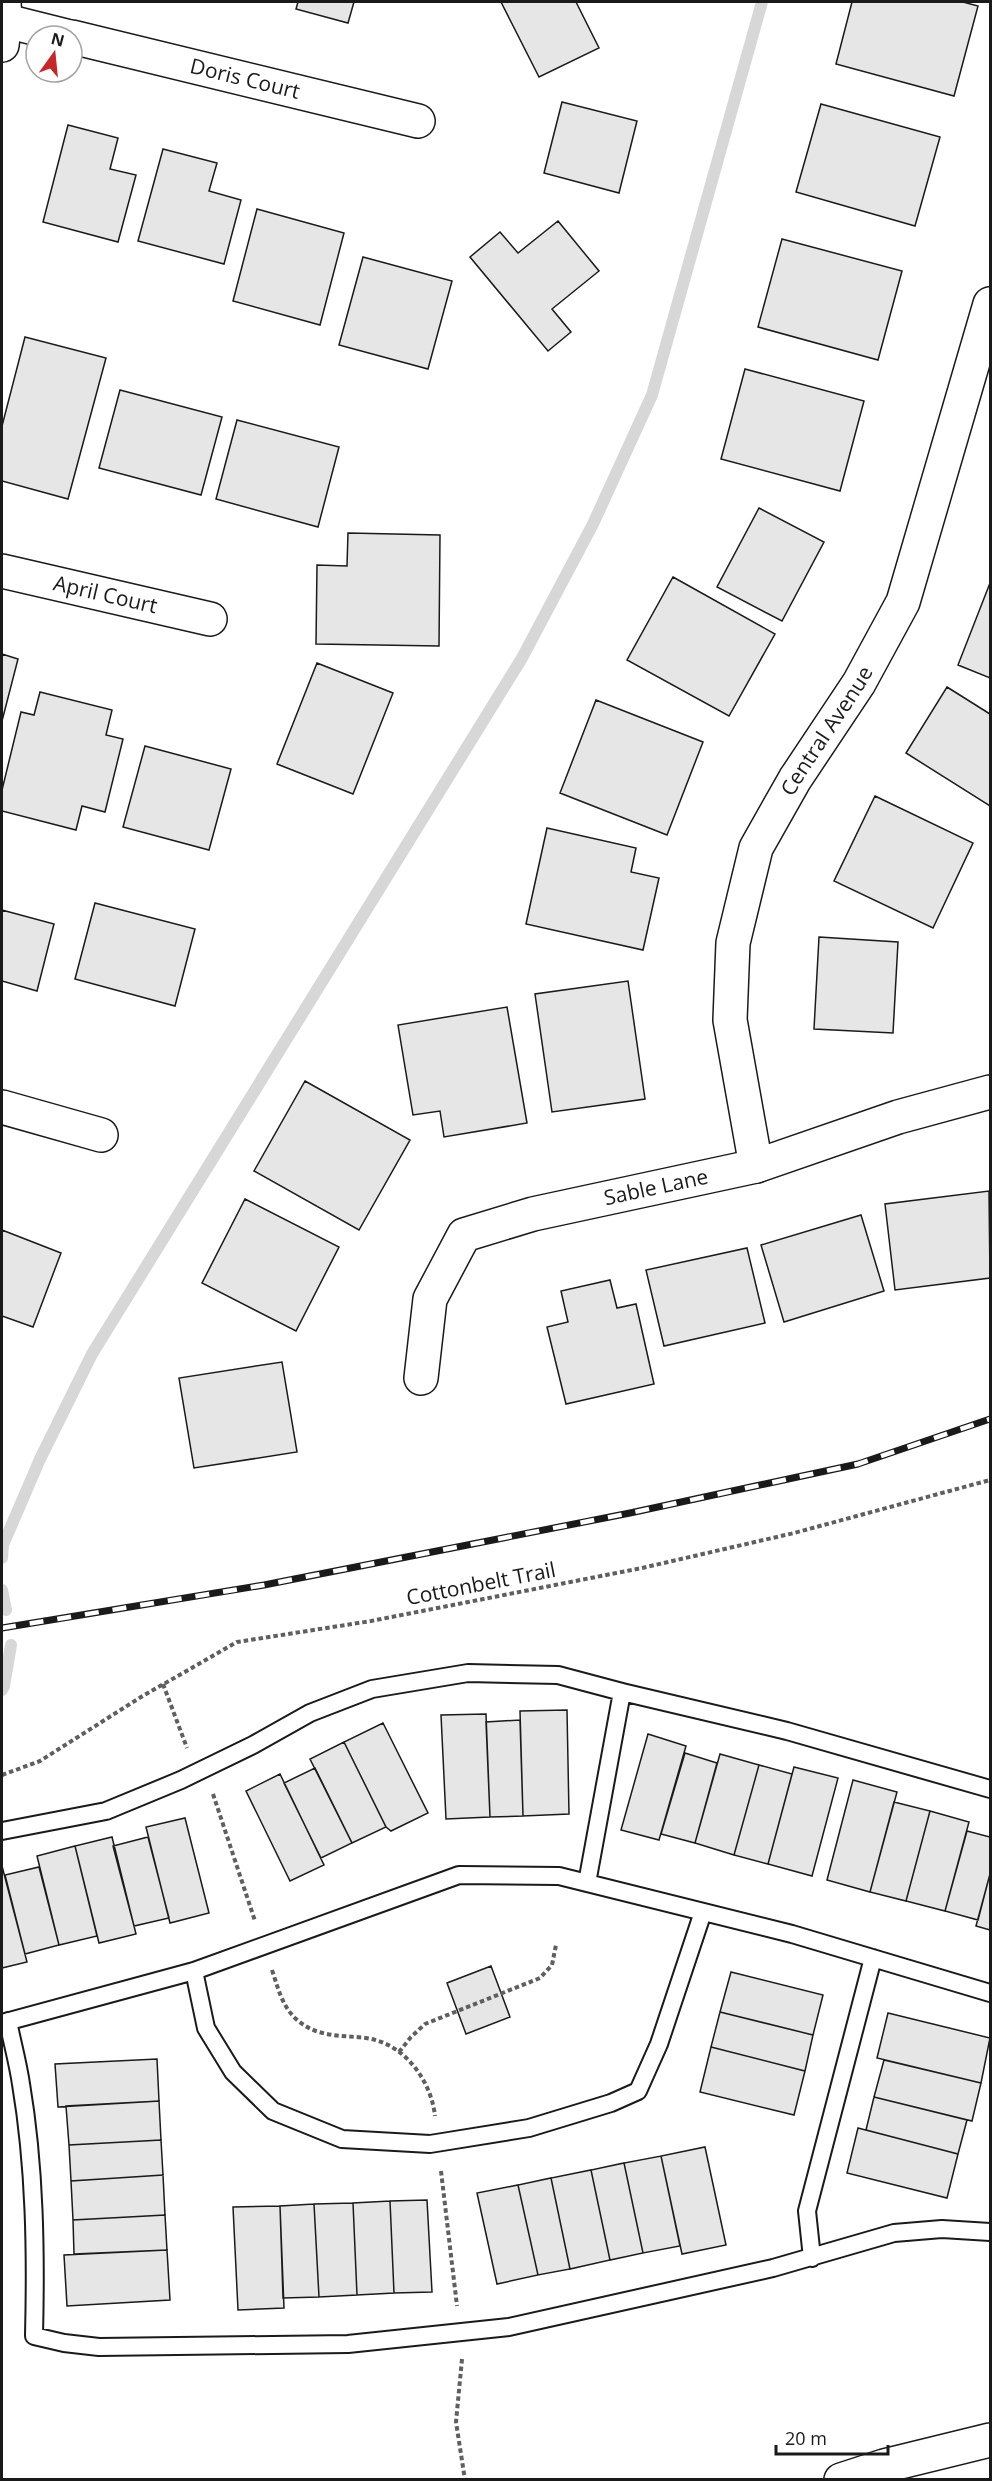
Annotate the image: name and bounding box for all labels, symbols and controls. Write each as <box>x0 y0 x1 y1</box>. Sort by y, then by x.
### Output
north arrow <box>24 24 84 84</box>
text: N <box>49 27 67 52</box>
street label: Doris Court <box>187 51 303 105</box>
street label: April Court <box>51 568 160 619</box>
street label: Central Avenue <box>773 661 879 800</box>
street label: Sable Lane <box>601 1162 711 1211</box>
street label: Cottonbelt Trail <box>404 1555 558 1611</box>
scale bar <box>776 2418 888 2456</box>
text: 20 m <box>785 2426 827 2450</box>

